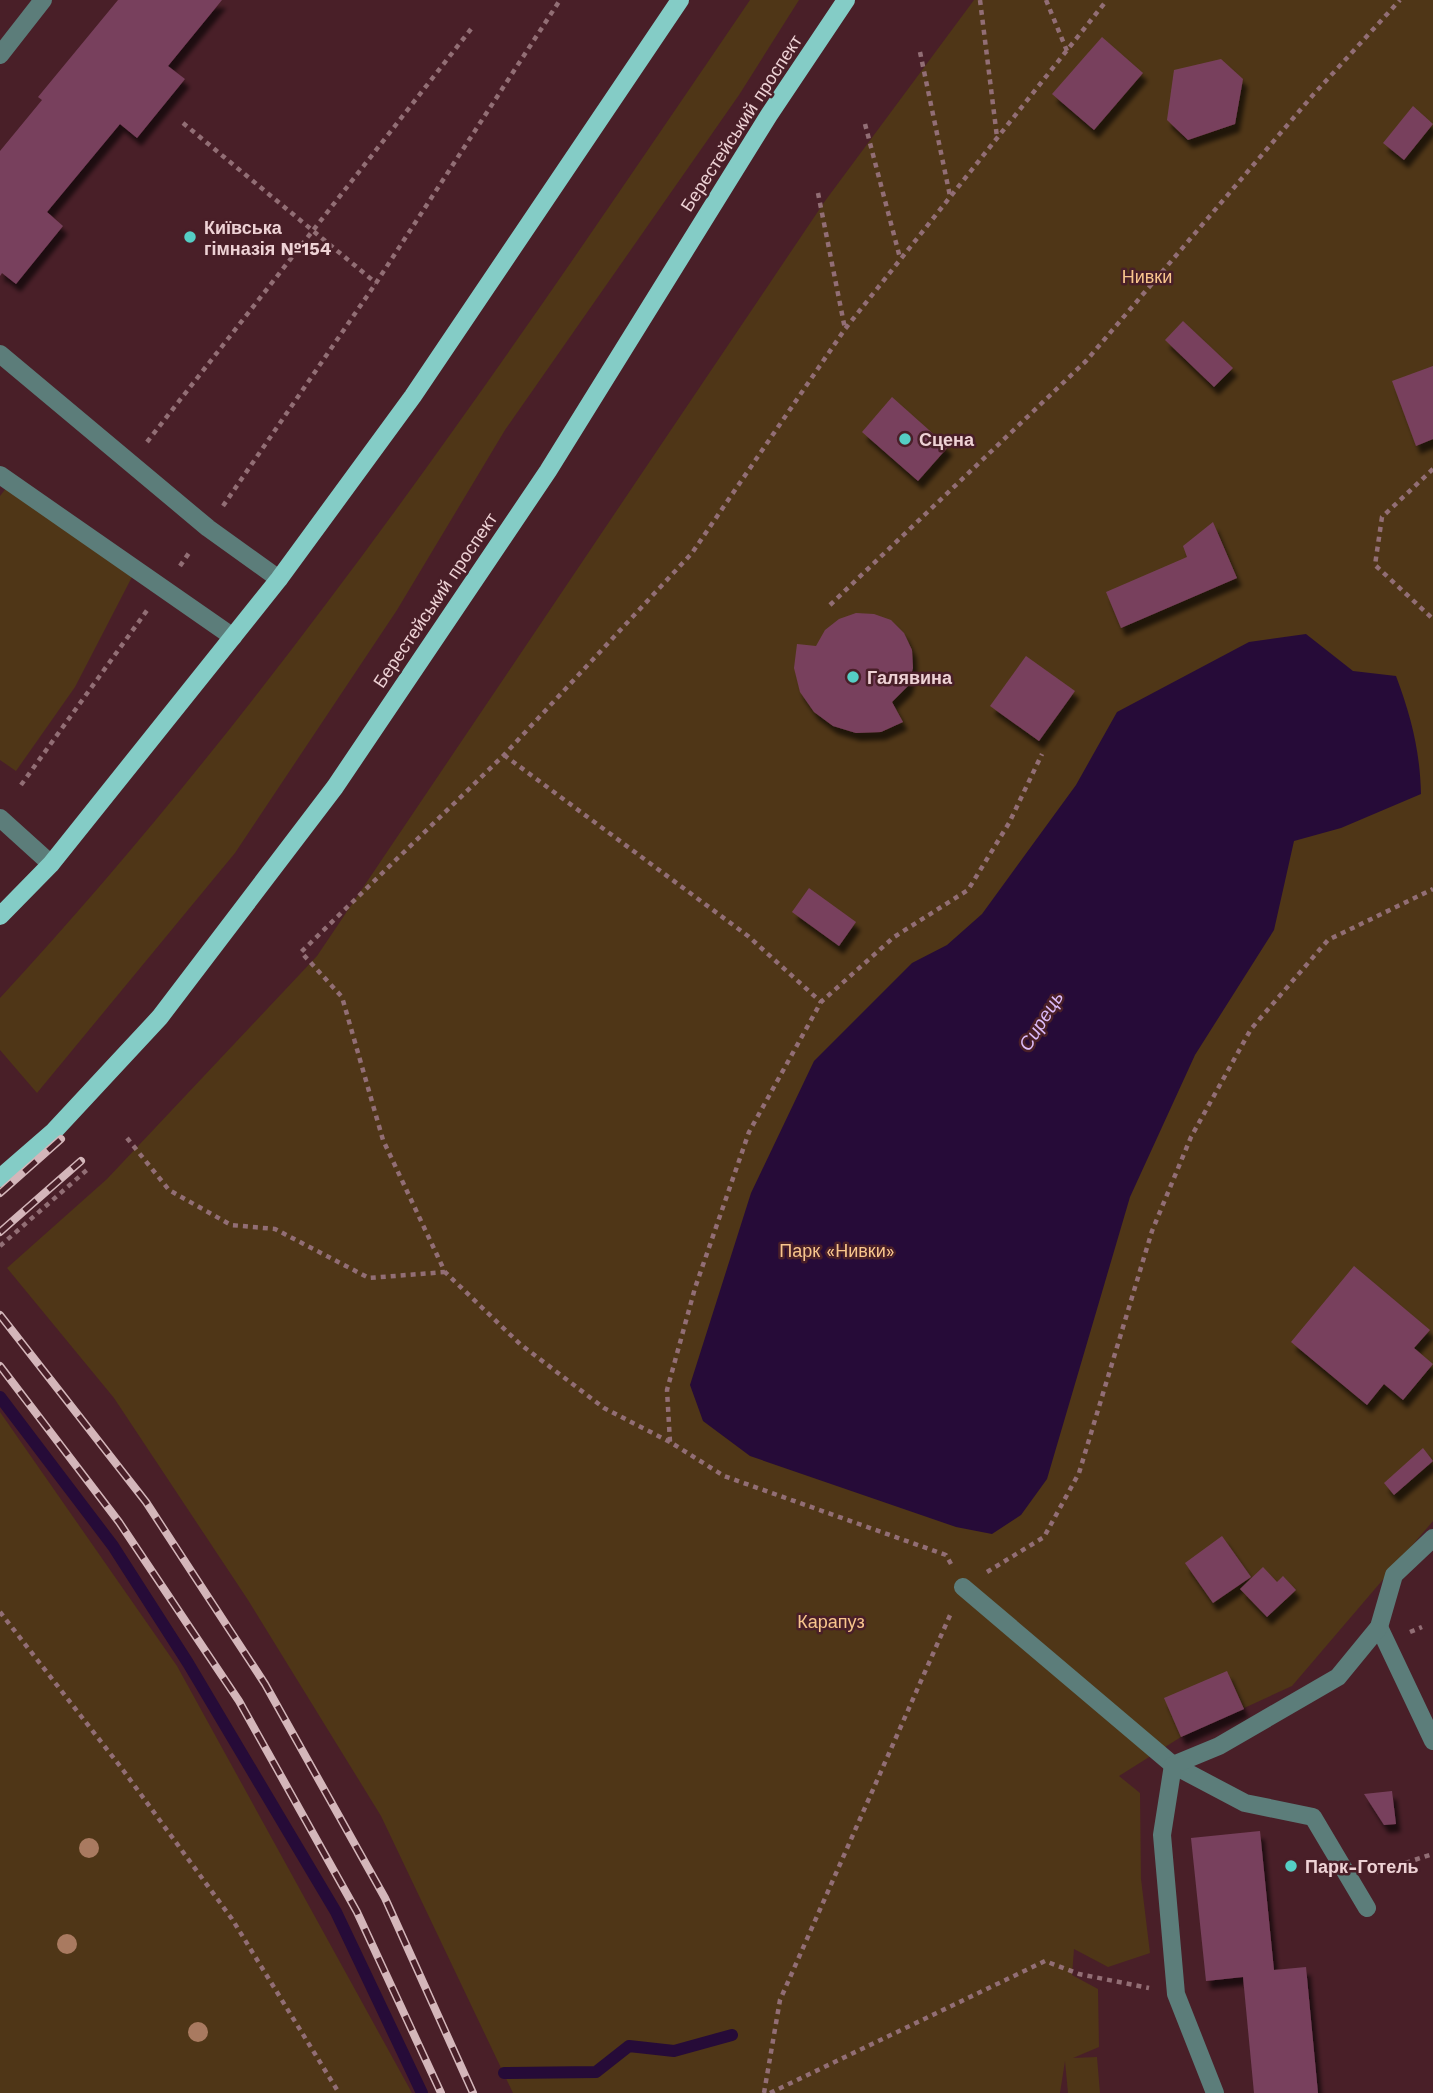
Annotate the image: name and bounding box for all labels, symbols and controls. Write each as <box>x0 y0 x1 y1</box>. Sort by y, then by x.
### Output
street label: Берестейський проспект <box>676 31 806 215</box>
place label: Київська гімназія №154 <box>204 217 332 259</box>
marker: Київська гімназія №154 <box>182 229 198 245</box>
park label: Нивки <box>1122 266 1172 287</box>
place label: Сцена <box>919 429 975 450</box>
marker: Сцена <box>897 431 913 447</box>
street label: Берестейський проспект <box>369 509 501 691</box>
place label: Галявина <box>867 667 953 688</box>
marker: Галявина <box>845 669 861 685</box>
water label: Сирець <box>1014 987 1068 1055</box>
park label: Парк «Нивки» <box>779 1240 895 1261</box>
park label: Карапуз <box>797 1611 865 1632</box>
place label: Парк-Готель <box>1305 1856 1419 1877</box>
marker: Парк-Готель <box>1283 1858 1299 1874</box>

